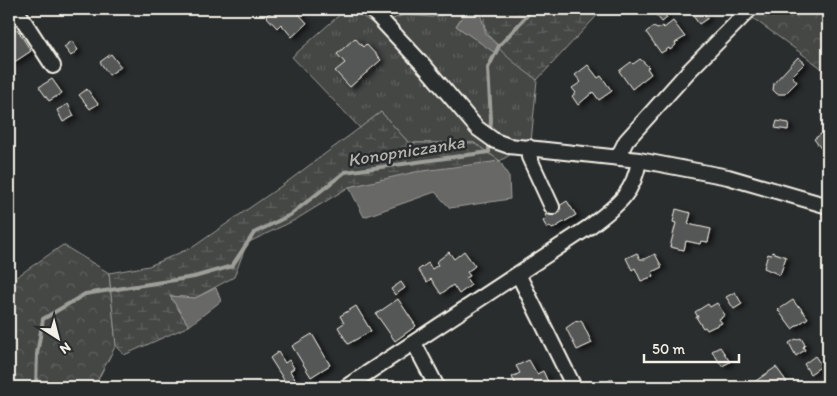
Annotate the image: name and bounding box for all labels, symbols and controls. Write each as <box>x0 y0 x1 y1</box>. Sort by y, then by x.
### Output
water label: Konopniczanka <box>346 131 467 171</box>
north arrow <box>32 314 82 364</box>
scale bar <box>644 331 740 363</box>
text: N <box>57 338 74 358</box>
text: 50 m <box>652 340 685 358</box>

